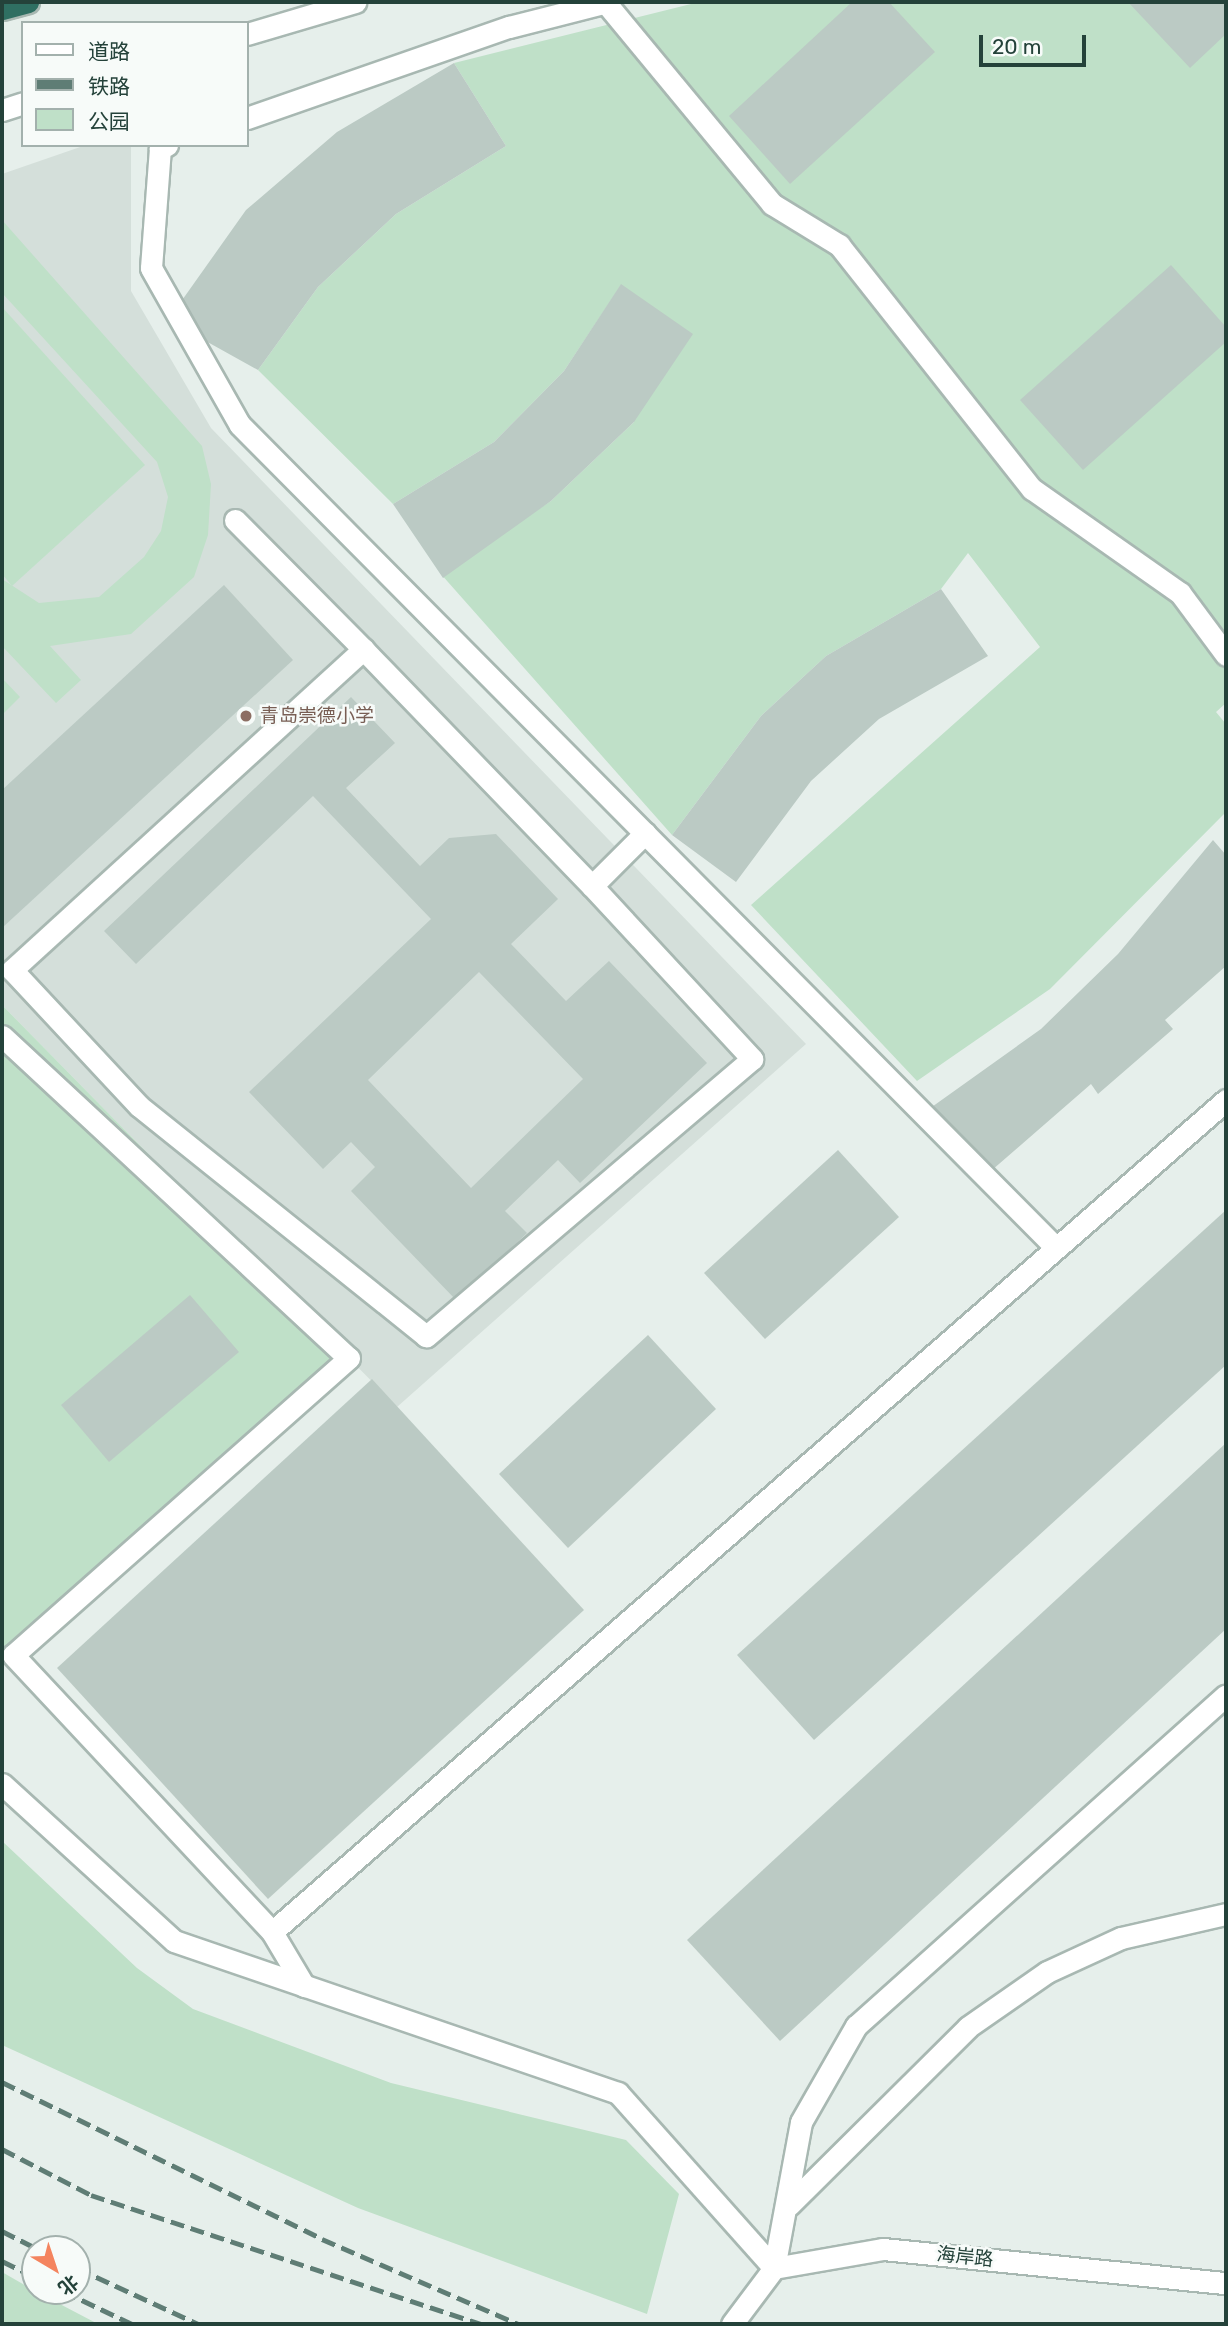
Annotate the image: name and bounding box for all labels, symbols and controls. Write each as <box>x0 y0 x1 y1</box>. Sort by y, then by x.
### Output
legend <box>21 21 248 147</box>
scale bar <box>983 21 1090 65</box>
text: 20 m <box>992 34 1041 59</box>
text: 道路 <box>88 39 130 64</box>
text: 铁路 <box>88 74 130 99</box>
text: 公园 <box>88 109 130 134</box>
place label: 青岛崇德小学 <box>260 705 374 727</box>
marker: 青岛崇德小学 <box>238 708 254 724</box>
north arrow <box>21 2235 91 2305</box>
street label: 海岸路 <box>935 2243 995 2271</box>
text: 北 <box>54 2270 83 2300</box>

